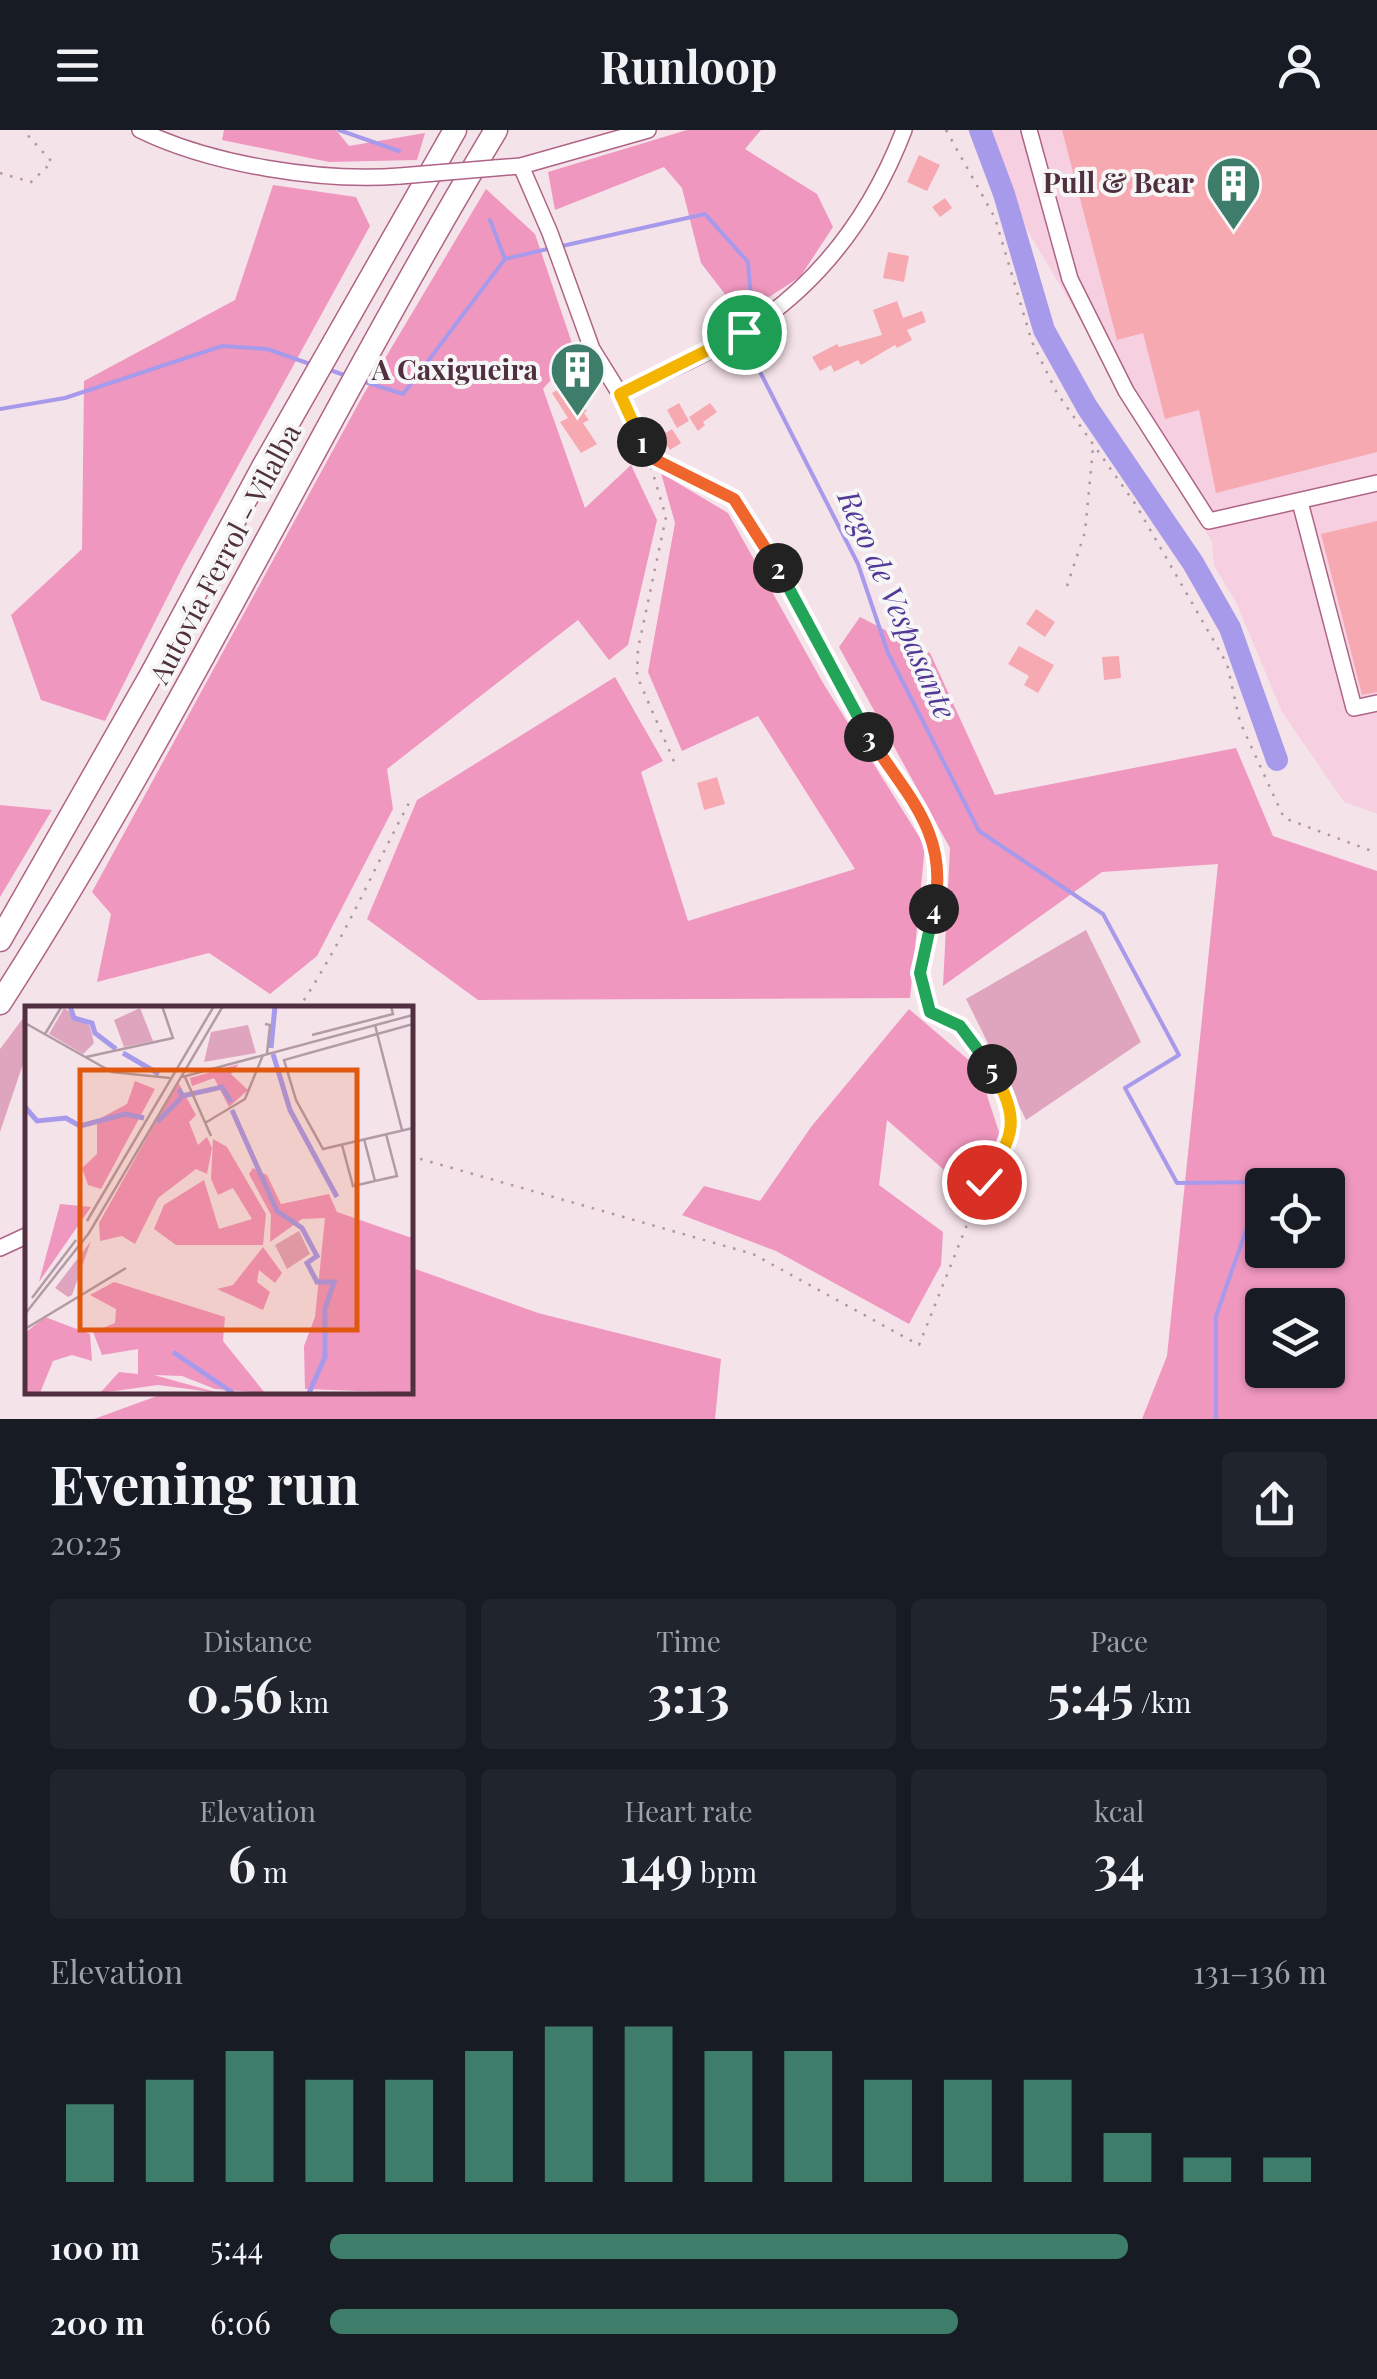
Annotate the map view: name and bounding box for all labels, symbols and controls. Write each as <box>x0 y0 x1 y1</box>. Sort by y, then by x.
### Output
text: Runloop <box>600 35 777 95</box>
icon: menu <box>50 38 105 93</box>
icon: person <box>1272 38 1327 93</box>
building icon: Pull & Bear <box>1203 153 1263 232</box>
place label: Pull & Bear <box>1043 163 1194 200</box>
pin <box>702 290 787 375</box>
icon: arrive <box>717 305 772 360</box>
building icon: A Caxigueira <box>547 340 607 419</box>
place label: A Caxigueira <box>371 350 538 387</box>
street label: Autovía Ferrol - Vilalba <box>139 417 308 691</box>
pin: 1 <box>617 417 667 467</box>
text: 1 <box>637 423 647 460</box>
water label: Rego de Vespasante <box>829 482 966 725</box>
pin: 2 <box>753 543 803 593</box>
text: 2 <box>771 549 785 586</box>
pin: 3 <box>844 712 894 762</box>
text: 3 <box>862 718 876 755</box>
pin: 4 <box>909 884 959 934</box>
text: 4 <box>927 890 941 927</box>
inset map <box>25 1006 412 1394</box>
pin: 5 <box>967 1044 1017 1094</box>
text: 5 <box>986 1050 998 1087</box>
pin <box>942 1140 1027 1225</box>
icon: check <box>957 1155 1012 1210</box>
map controls <box>1245 1168 1345 1388</box>
button: locate <box>1245 1168 1345 1268</box>
button: layers <box>1245 1288 1345 1388</box>
text: Evening run <box>50 1445 360 1519</box>
button: share <box>1222 1452 1327 1557</box>
text: 20:25 <box>50 1520 122 1563</box>
text: Distance <box>203 1622 312 1659</box>
text: Time <box>656 1622 721 1659</box>
text: Pace <box>1090 1622 1148 1659</box>
text: 0.56 <box>187 1659 283 1726</box>
text: 3:13 <box>647 1659 730 1726</box>
text: 5:45 <box>1047 1659 1134 1726</box>
text: km <box>283 1683 329 1720</box>
text: /km <box>1134 1683 1191 1720</box>
text: Elevation <box>200 1792 316 1829</box>
text: Heart rate <box>624 1792 753 1829</box>
text: kcal <box>1094 1792 1144 1829</box>
text: 6 <box>228 1829 256 1896</box>
text: 149 <box>620 1829 693 1896</box>
text: 34 <box>1094 1829 1145 1896</box>
text: m <box>256 1853 288 1890</box>
text: bpm <box>693 1853 757 1890</box>
text: Elevation <box>50 1949 183 1992</box>
text: 131–136 m <box>1193 1949 1327 1992</box>
text: 100 m <box>50 2225 140 2268</box>
text: 5:44 <box>210 2225 263 2268</box>
text: 200 m <box>50 2300 144 2343</box>
text: 6:06 <box>210 2300 271 2343</box>

